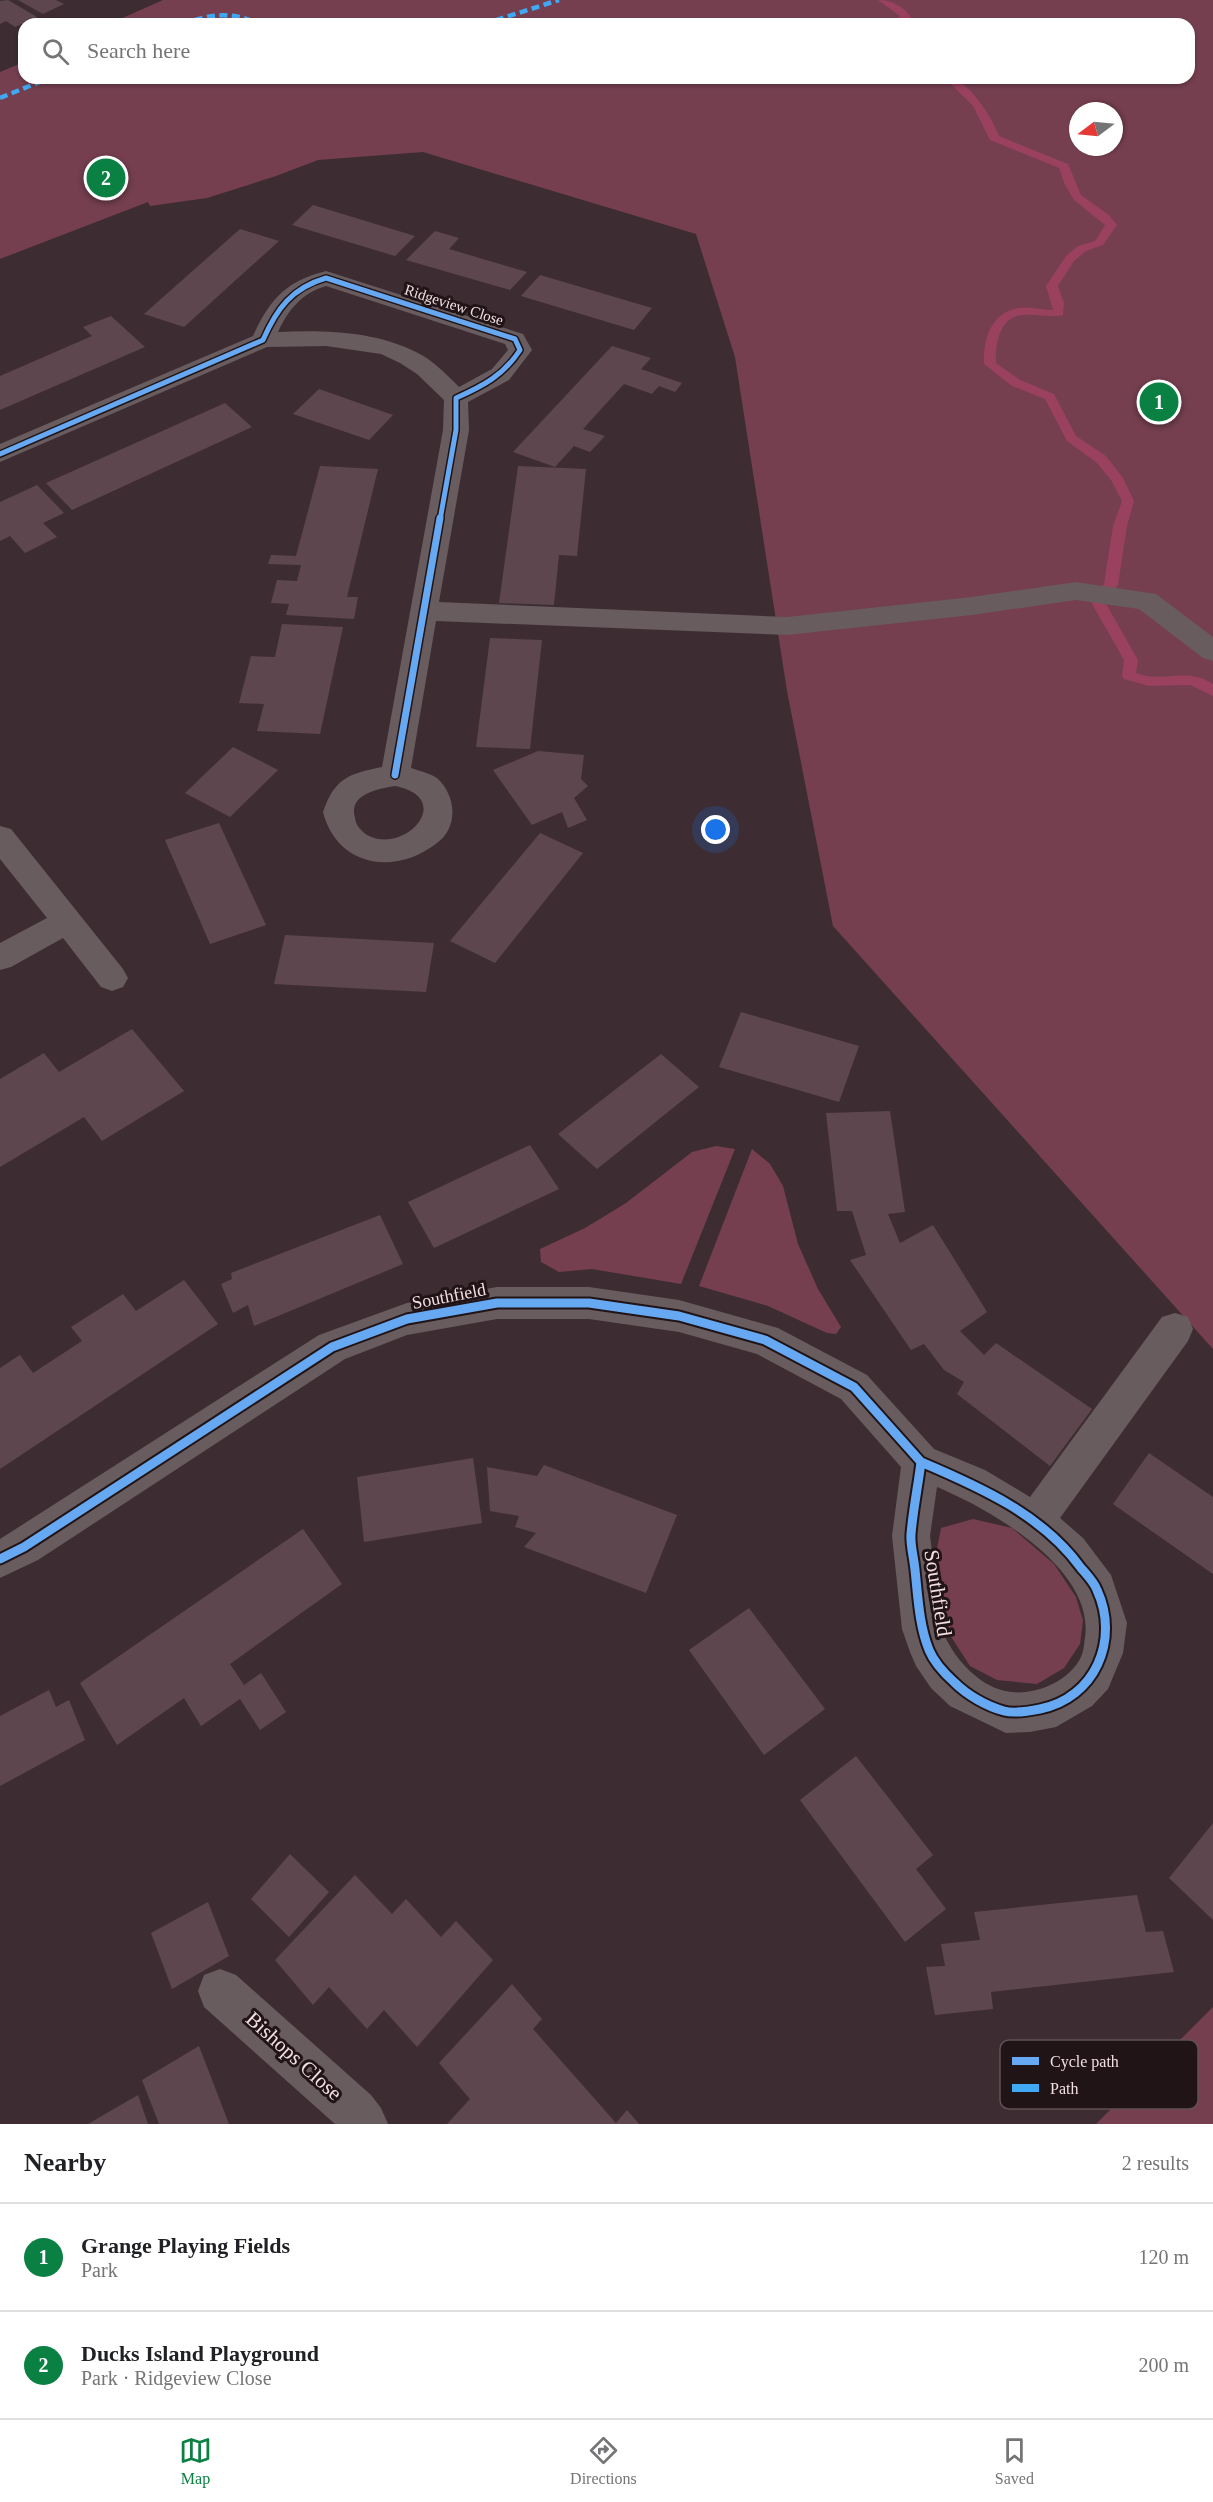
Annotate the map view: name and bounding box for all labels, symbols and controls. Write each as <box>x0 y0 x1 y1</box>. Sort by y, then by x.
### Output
search box <box>18 18 1195 84</box>
icon: search <box>39 35 72 68</box>
text: Search here <box>87 38 190 63</box>
north arrow <box>1069 102 1123 156</box>
pin: 2 <box>86 156 126 201</box>
street label: Ridgeview Close <box>403 281 506 329</box>
pin: 1 <box>1140 380 1178 424</box>
your location <box>701 815 730 844</box>
street label: Southfield <box>410 1279 488 1313</box>
street label: Southfield <box>919 1548 957 1639</box>
street label: Bishops Close <box>241 2007 347 2105</box>
legend <box>1000 2040 1198 2109</box>
text: Cycle path <box>1050 2053 1119 2071</box>
text: Path <box>1050 2080 1078 2097</box>
text: Nearby <box>24 2148 106 2177</box>
text: 2 results <box>1122 2152 1189 2174</box>
text: Grange Playing Fields <box>81 2233 290 2258</box>
text: 1 <box>39 2246 49 2268</box>
text: 120 m <box>1138 2246 1189 2268</box>
text: Park <box>81 2259 118 2281</box>
text: Ducks Island Playground <box>81 2341 319 2366</box>
text: 2 <box>39 2354 49 2376</box>
text: 200 m <box>1138 2354 1189 2376</box>
text: Park · Ridgeview Close <box>81 2367 272 2389</box>
tab: Map <box>179 2434 212 2488</box>
tab: Directions <box>570 2434 637 2488</box>
tab: Saved <box>995 2434 1034 2488</box>

